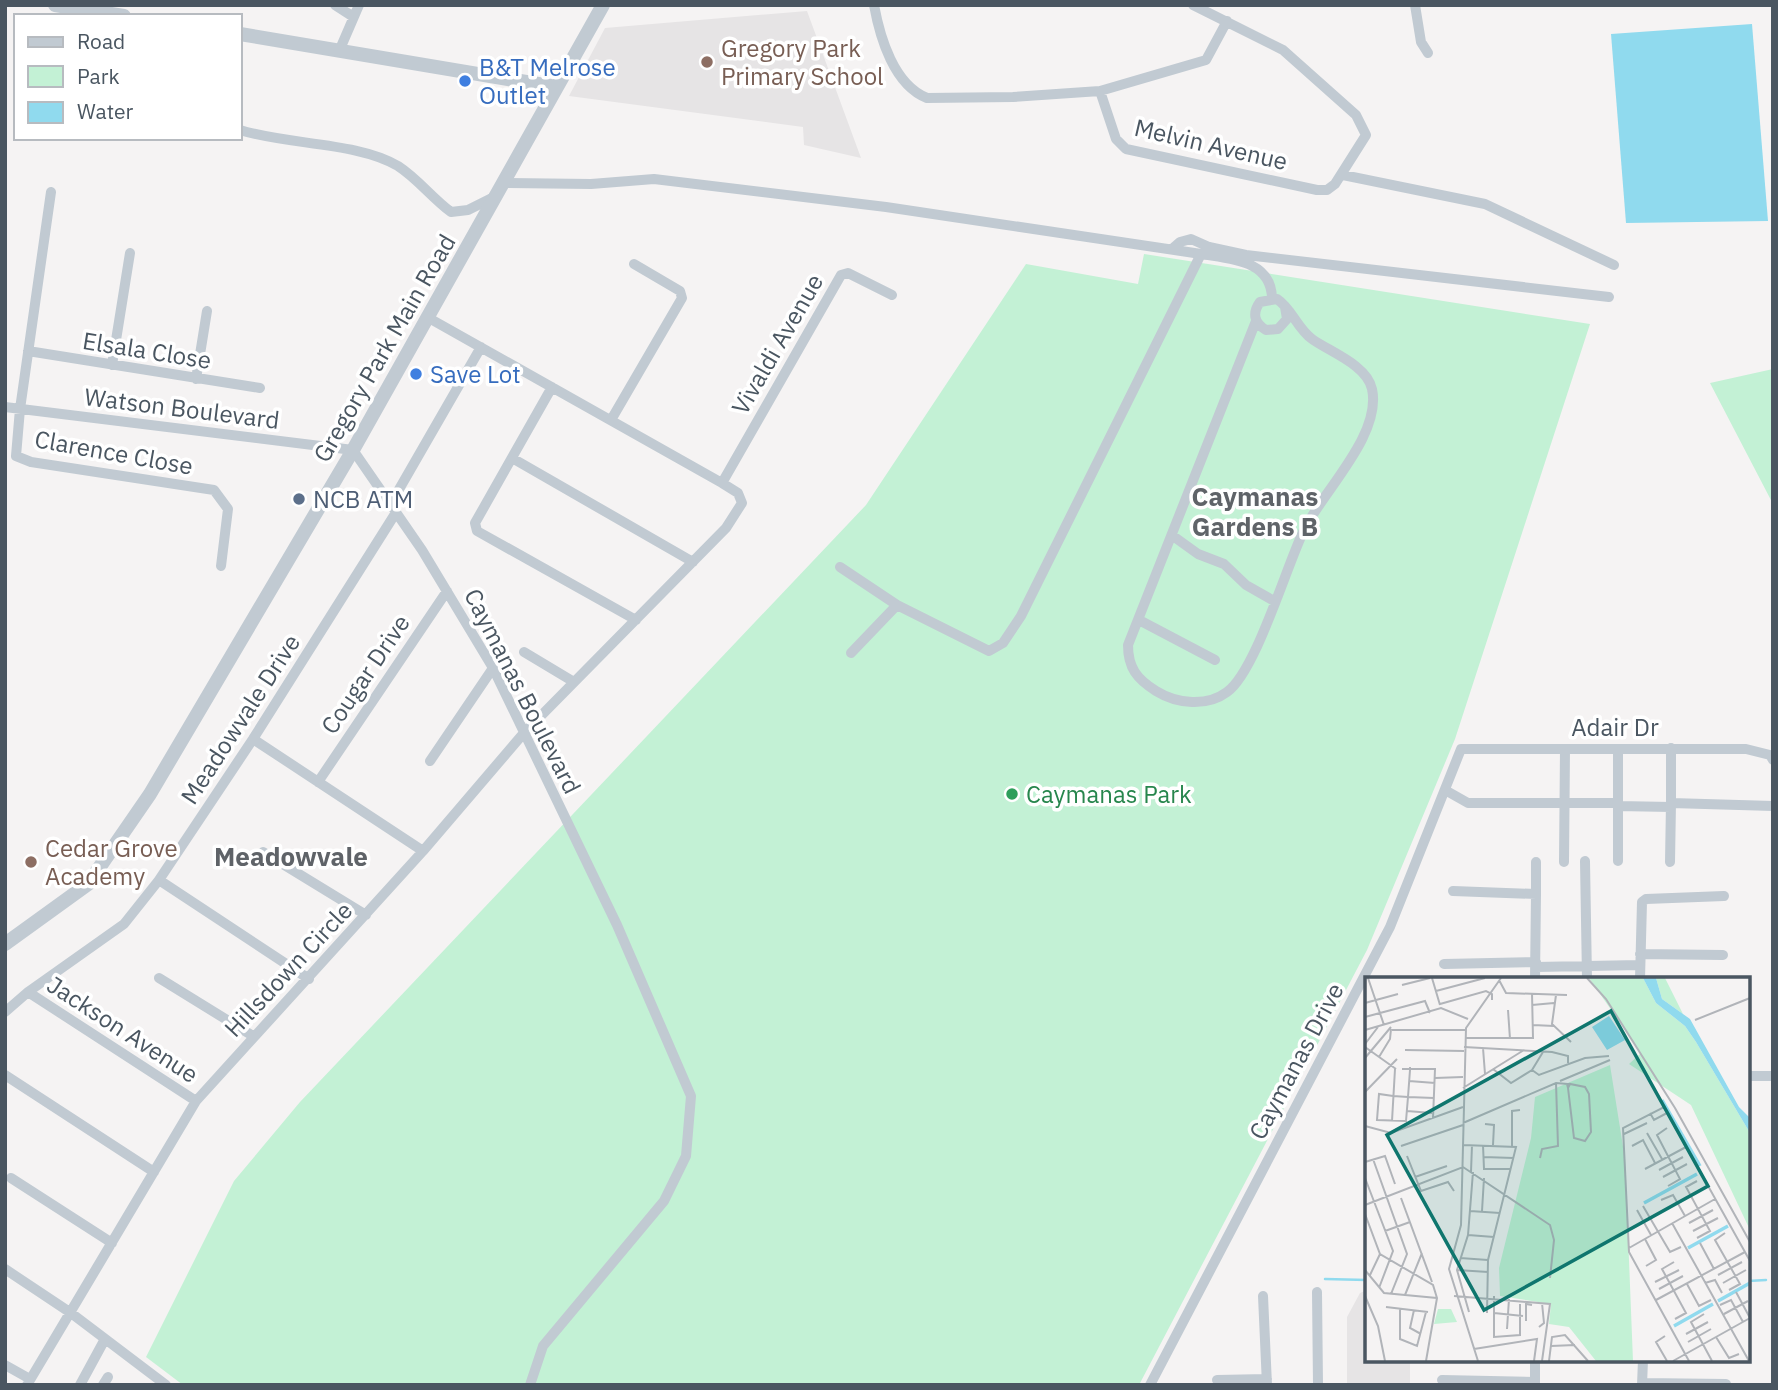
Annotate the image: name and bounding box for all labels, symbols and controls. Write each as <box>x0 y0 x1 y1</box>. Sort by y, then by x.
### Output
legend <box>14 14 242 140</box>
text: Road <box>77 27 125 55</box>
place label: Gregory Park Primary School <box>721 32 884 92</box>
place label: B&T Melrose Outlet <box>479 51 616 111</box>
marker: Gregory Park Primary School <box>699 54 715 70</box>
text: Park <box>77 62 120 90</box>
marker: B&T Melrose Outlet <box>457 73 473 89</box>
text: Water <box>77 97 134 125</box>
street label: Melvin Avenue <box>1131 111 1291 177</box>
street label: Gregory Park Main Road <box>306 228 462 468</box>
street label: Vivaldi Avenue <box>724 268 830 420</box>
street label: Elsala Close <box>80 324 214 376</box>
place label: Save Lot <box>430 358 521 390</box>
marker: Save Lot <box>408 366 424 382</box>
street label: Watson Boulevard <box>83 380 281 436</box>
street label: Clarence Close <box>32 422 196 482</box>
district label: Caymanas Gardens B <box>1192 479 1318 543</box>
place label: NCB ATM <box>313 483 413 515</box>
marker: NCB ATM <box>291 491 307 507</box>
street label: Caymanas Boulevard <box>457 583 589 799</box>
street label: Cougar Drive <box>313 608 417 740</box>
street label: Meadowvale Drive <box>173 628 307 810</box>
street label: Adair Dr <box>1571 711 1659 743</box>
place label: Caymanas Park <box>1026 778 1192 810</box>
marker: Caymanas Park <box>1004 786 1020 802</box>
place label: Cedar Grove Academy <box>45 832 178 892</box>
district label: Meadowvale <box>214 839 368 873</box>
marker: Cedar Grove Academy <box>23 854 39 870</box>
street label: Hillsdown Circle <box>217 894 359 1044</box>
street label: Jackson Avenue <box>41 968 205 1090</box>
street label: Caymanas Drive <box>1241 977 1351 1145</box>
inset map <box>1365 977 1750 1362</box>

